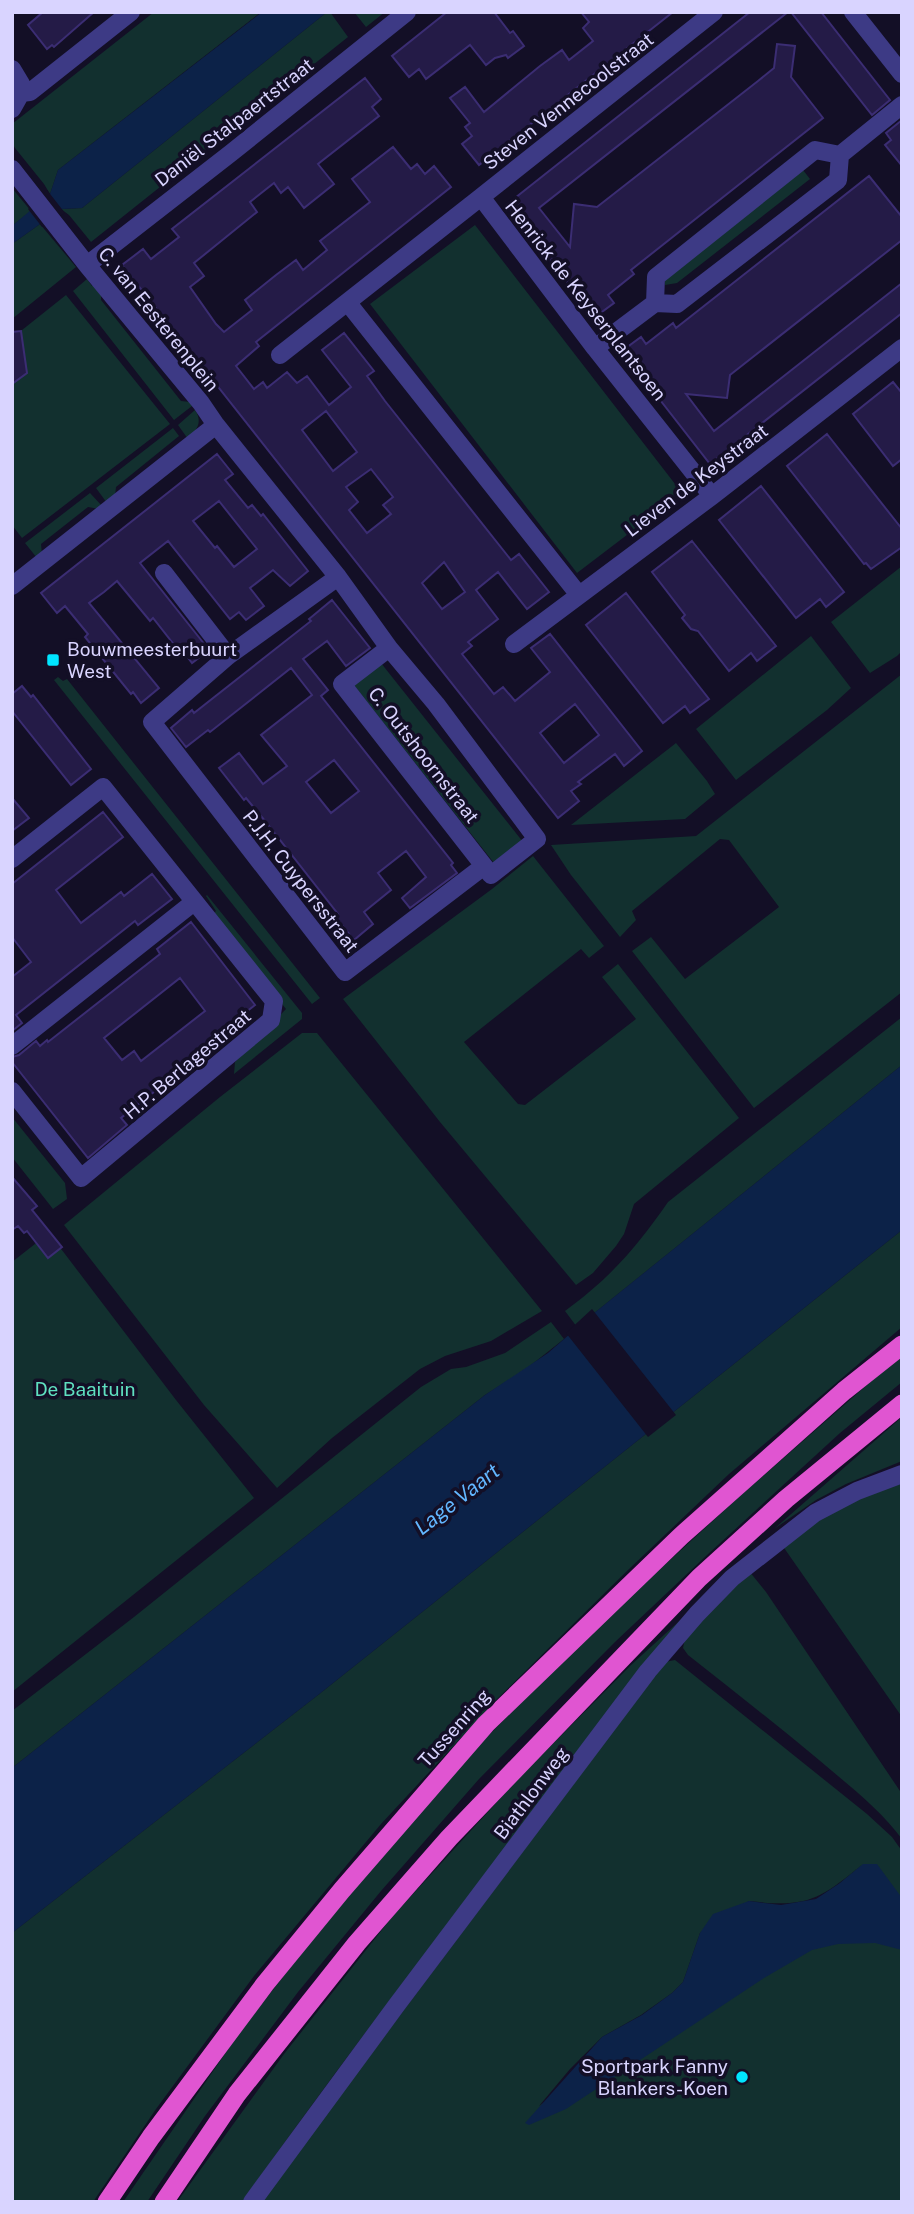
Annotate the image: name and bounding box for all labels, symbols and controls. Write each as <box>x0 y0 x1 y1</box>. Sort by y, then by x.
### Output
street label: Steven Vennecoolstraat <box>479 28 657 174</box>
street label: Daniël Stalpaertstraat <box>150 53 318 191</box>
street label: Henrick de Keyserplantsoen <box>501 195 671 405</box>
street label: C. van Eesterenplein <box>94 243 224 395</box>
street label: Lieven de Keystraat <box>620 419 772 541</box>
place label: Bouwmeesterbuurt West <box>67 638 237 682</box>
marker: Bouwmeesterbuurt West <box>45 652 61 668</box>
street label: C. Outshoornstraat <box>364 683 484 827</box>
street label: P.J.H. Cuypersstraat <box>239 805 363 957</box>
street label: H.P. Berlagestraat <box>119 1004 255 1124</box>
park label: De Baaituin <box>34 1378 136 1400</box>
water label: Lage Vaart <box>410 1458 504 1540</box>
street label: Tussenring <box>413 1684 495 1771</box>
street label: Biathlonweg <box>489 1742 573 1843</box>
place label: Sportpark Fanny Blankers-Koen <box>581 2055 728 2099</box>
marker: Sportpark Fanny Blankers-Koen <box>734 2069 750 2085</box>

